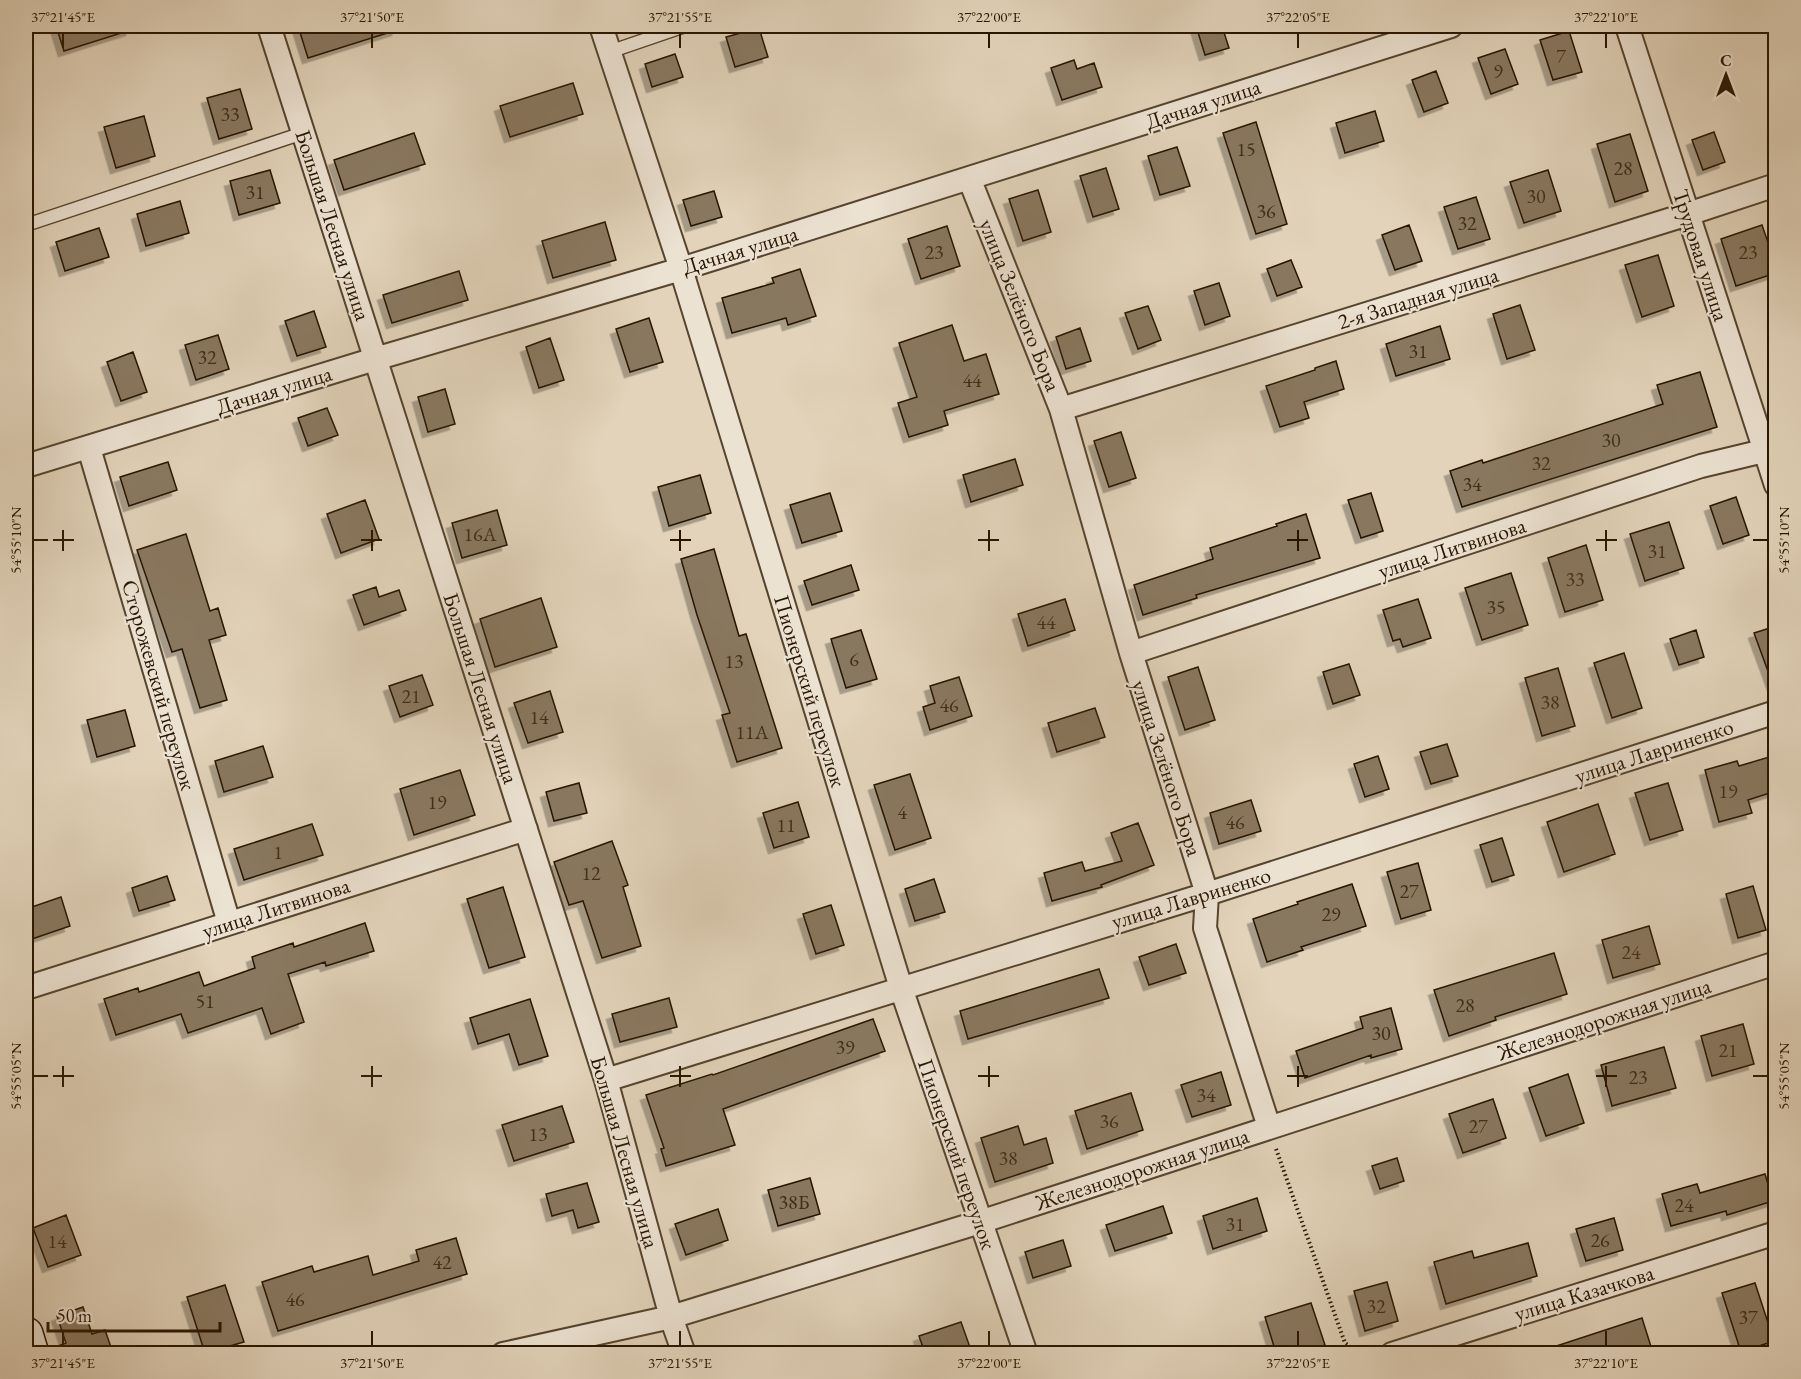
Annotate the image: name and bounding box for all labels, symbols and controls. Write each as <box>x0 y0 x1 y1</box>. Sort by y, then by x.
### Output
text: 37°21'45"E <box>31 7 96 26</box>
text: 37°21'50"E <box>340 7 405 26</box>
text: 37°21'55"E <box>648 7 713 26</box>
text: 37°22'00"E <box>957 7 1022 26</box>
text: 37°22'05"E <box>1266 7 1331 26</box>
text: 37°22'10"E <box>1574 7 1639 26</box>
house number: 7 <box>1556 43 1566 69</box>
north arrow <box>1696 45 1756 105</box>
text: С <box>1720 50 1732 71</box>
house number: 9 <box>1493 58 1503 84</box>
street label: Дачная улица <box>1142 72 1265 136</box>
house number: 33 <box>220 101 240 127</box>
street label: Большая Лесная улица <box>288 126 378 324</box>
house number: 15 <box>1236 136 1256 162</box>
house number: 28 <box>1613 155 1633 181</box>
house number: 31 <box>245 179 265 205</box>
house number: 30 <box>1526 183 1546 209</box>
street label: Трудовая улица <box>1666 185 1736 325</box>
house number: 36 <box>1256 198 1276 224</box>
house number: 32 <box>1457 210 1477 236</box>
street label: улица Зелёного Бора <box>972 214 1068 396</box>
street label: Дачная улица <box>679 219 802 281</box>
house number: 23 <box>924 239 944 265</box>
house number: 23 <box>1738 239 1758 265</box>
street label: 2-я Западная улица <box>1334 260 1502 336</box>
house number: 31 <box>1408 338 1428 364</box>
house number: 32 <box>197 344 217 370</box>
street label: Дачная улица <box>213 359 336 421</box>
house number: 44 <box>962 367 982 393</box>
house number: 30 <box>1601 427 1621 453</box>
house number: 32 <box>1531 450 1551 476</box>
house number: 34 <box>1462 471 1482 497</box>
text: 54°55'10"N <box>6 506 25 574</box>
text: 54°55'10"N <box>1774 506 1793 574</box>
street label: улица Литвинова <box>1375 510 1530 586</box>
house number: 16А <box>463 521 497 547</box>
house number: 31 <box>1647 538 1667 564</box>
house number: 33 <box>1565 566 1585 592</box>
street label: Сторожевский переулок <box>115 576 203 794</box>
street label: Большая Лесная улица <box>436 589 526 787</box>
street label: Пионерский переулок <box>767 591 853 791</box>
house number: 35 <box>1486 594 1506 620</box>
house number: 44 <box>1036 609 1056 635</box>
house number: 6 <box>849 646 859 672</box>
house number: 13 <box>724 648 744 674</box>
street label: улица Зелёного Бора <box>1125 676 1209 860</box>
house number: 21 <box>401 683 421 709</box>
house number: 38 <box>1540 689 1560 715</box>
house number: 46 <box>939 692 959 718</box>
house number: 14 <box>529 704 549 730</box>
street label: улица Лавриненко <box>1571 712 1737 790</box>
house number: 11А <box>735 719 769 745</box>
house number: 19 <box>1718 778 1738 804</box>
house number: 19 <box>427 789 447 815</box>
house number: 4 <box>897 799 907 825</box>
house number: 46 <box>1225 809 1245 835</box>
house number: 11 <box>776 812 796 838</box>
house number: 1 <box>273 839 283 865</box>
house number: 12 <box>581 860 601 886</box>
street label: улица Лавриненко <box>1108 860 1274 936</box>
street label: улица Литвинова <box>199 870 354 946</box>
house number: 27 <box>1399 878 1419 904</box>
house number: 29 <box>1321 901 1341 927</box>
house number: 24 <box>1621 939 1641 965</box>
street label: Железнодорожная улица <box>1493 971 1715 1068</box>
house number: 51 <box>195 988 215 1014</box>
house number: 28 <box>1455 992 1475 1018</box>
house number: 30 <box>1371 1020 1391 1046</box>
house number: 39 <box>835 1034 855 1060</box>
house number: 21 <box>1718 1037 1738 1063</box>
text: 54°55'05"N <box>6 1042 25 1110</box>
text: 54°55'05"N <box>1774 1042 1793 1110</box>
street label: Большая Лесная улица <box>584 1052 666 1252</box>
street label: Пионерский переулок <box>911 1055 1003 1254</box>
house number: 23 <box>1628 1064 1648 1090</box>
house number: 34 <box>1196 1082 1216 1108</box>
house number: 36 <box>1099 1108 1119 1134</box>
house number: 27 <box>1468 1113 1488 1139</box>
house number: 13 <box>528 1121 548 1147</box>
street label: Железнодорожная улица <box>1031 1121 1253 1218</box>
house number: 38 <box>998 1145 1018 1171</box>
house number: 38Б <box>779 1189 810 1215</box>
house number: 24 <box>1674 1192 1694 1218</box>
house number: 31 <box>1225 1211 1245 1237</box>
house number: 26 <box>1590 1227 1610 1253</box>
house number: 14 <box>47 1228 67 1254</box>
house number: 42 <box>432 1249 452 1275</box>
street label: улица Казачкова <box>1511 1258 1658 1328</box>
house number: 46 <box>285 1286 305 1312</box>
house number: 32 <box>1366 1293 1386 1319</box>
scale bar <box>48 1295 220 1333</box>
text: 50 m <box>57 1304 92 1327</box>
house number: 37 <box>1738 1304 1758 1330</box>
text: 37°21'45"E <box>31 1353 96 1372</box>
text: 37°21'50"E <box>340 1353 405 1372</box>
text: 37°21'55"E <box>648 1353 713 1372</box>
text: 37°22'00"E <box>957 1353 1022 1372</box>
text: 37°22'05"E <box>1266 1353 1331 1372</box>
text: 37°22'10"E <box>1574 1353 1639 1372</box>

